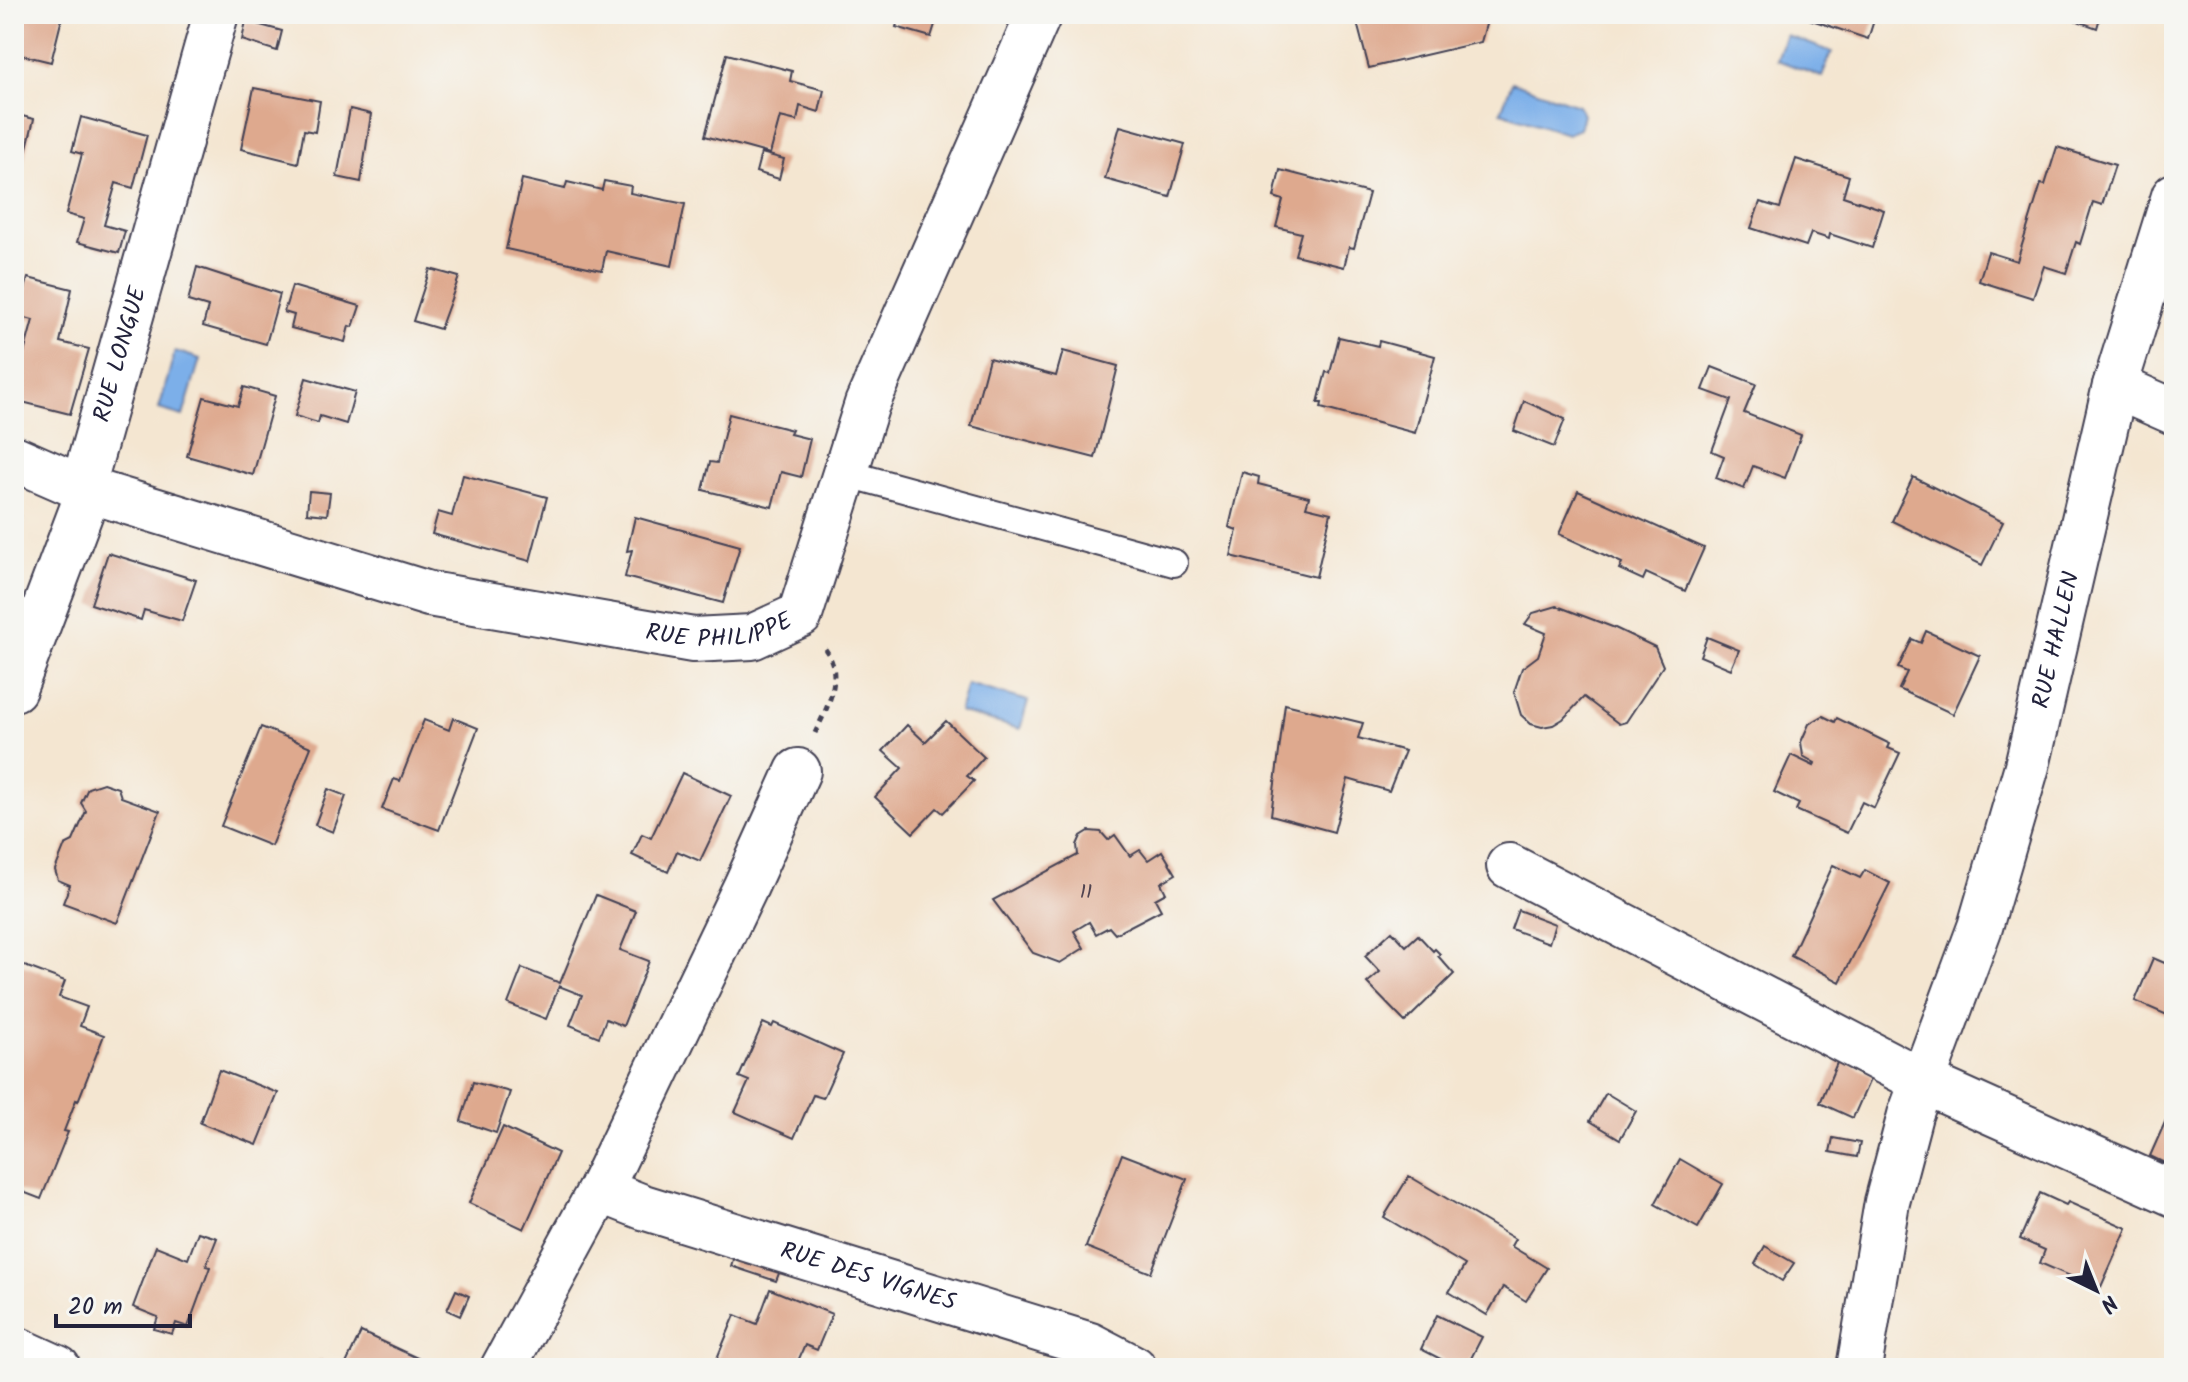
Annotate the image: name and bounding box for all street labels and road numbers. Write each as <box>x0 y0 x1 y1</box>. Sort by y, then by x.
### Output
street label: RUE LONGUE <box>82 281 158 427</box>
street label: RUE HALLEN <box>2021 568 2091 712</box>
street label: RUE PHILIPPE <box>643 601 800 660</box>
street label: RUE DES VIGNES <box>776 1231 961 1322</box>

